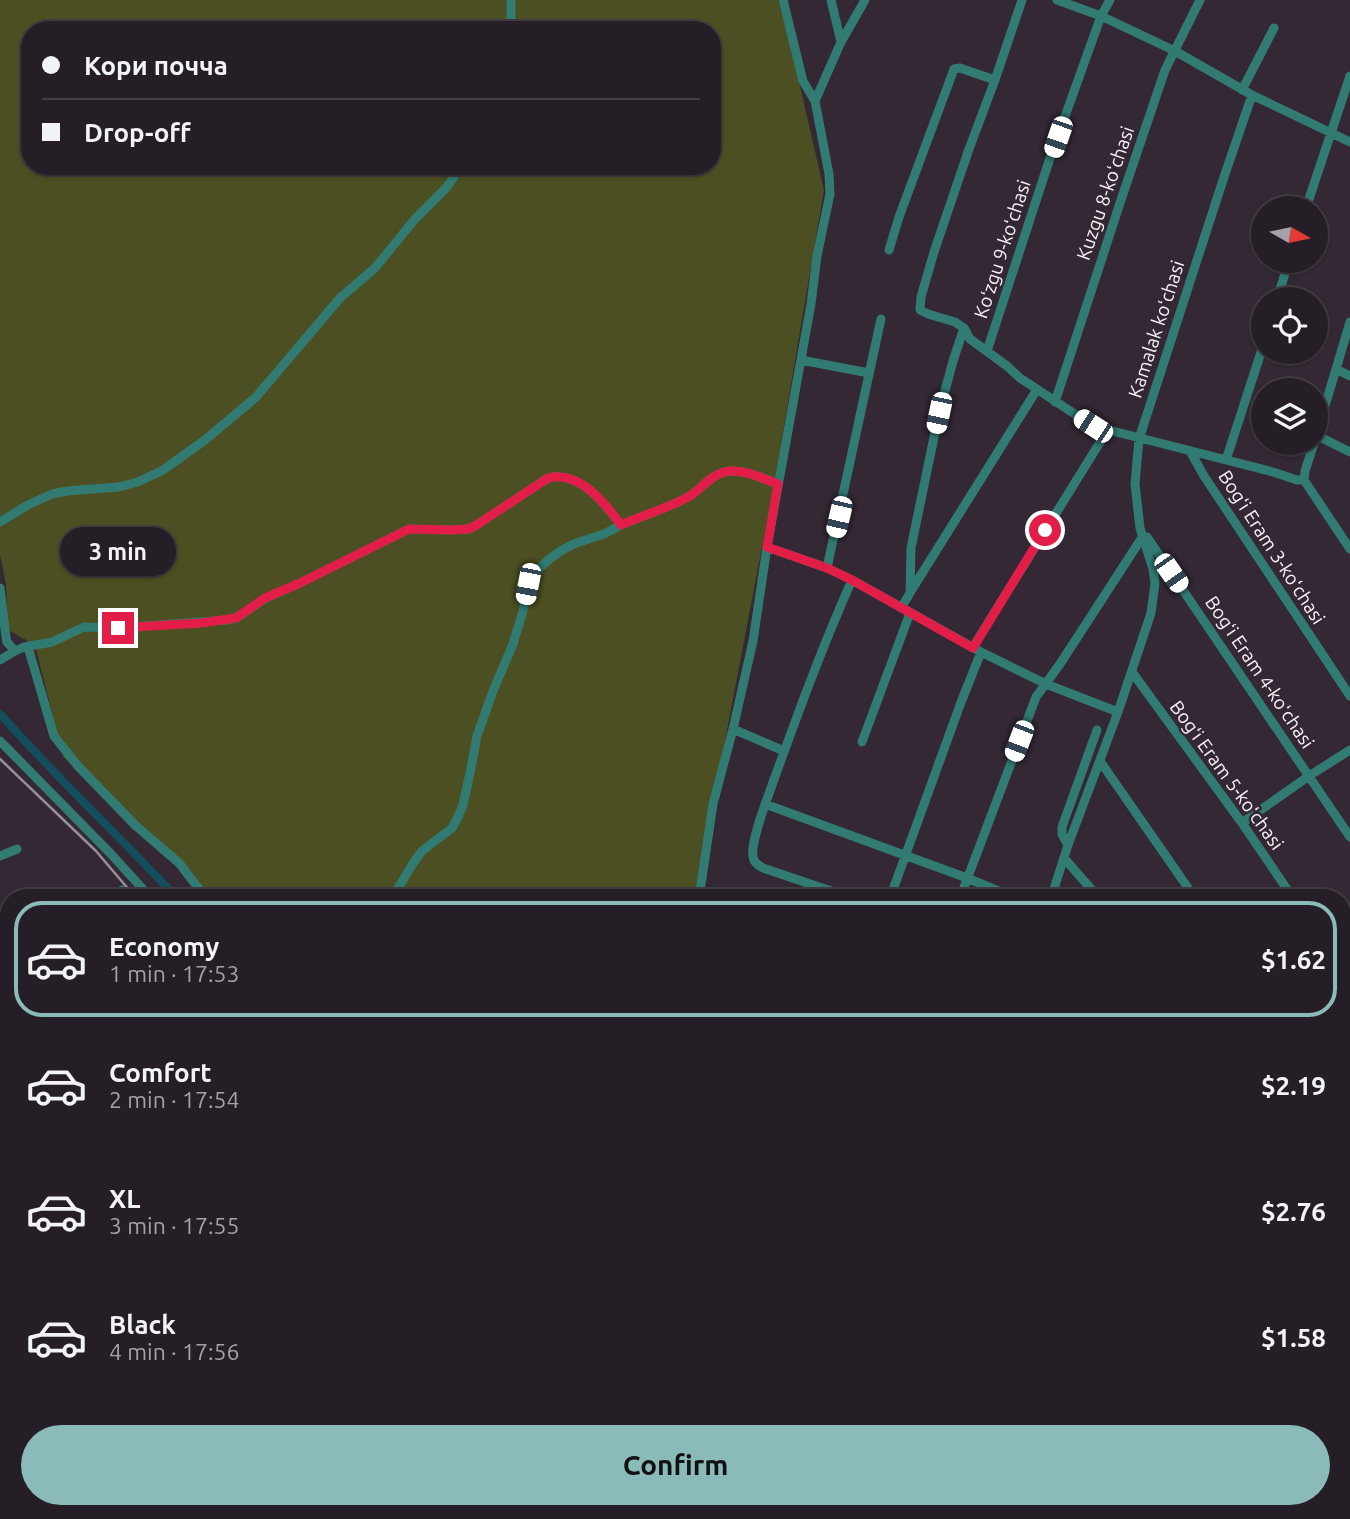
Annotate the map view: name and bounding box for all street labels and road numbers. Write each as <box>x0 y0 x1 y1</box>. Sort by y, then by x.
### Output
street label: Kuzgu 8-koʻchasi <box>1072 123 1138 263</box>
street label: Koʻzgu 9-koʻchasi <box>969 177 1035 321</box>
street label: Kamalak koʻchasi <box>1123 258 1189 400</box>
street label: Bogʻi Eram 3-koʻchasi <box>1214 466 1330 628</box>
street label: Bogʻi Eram 4-koʻchasi <box>1201 592 1319 752</box>
street label: Bogʻi Eram 5-koʻchasi <box>1166 696 1288 854</box>

